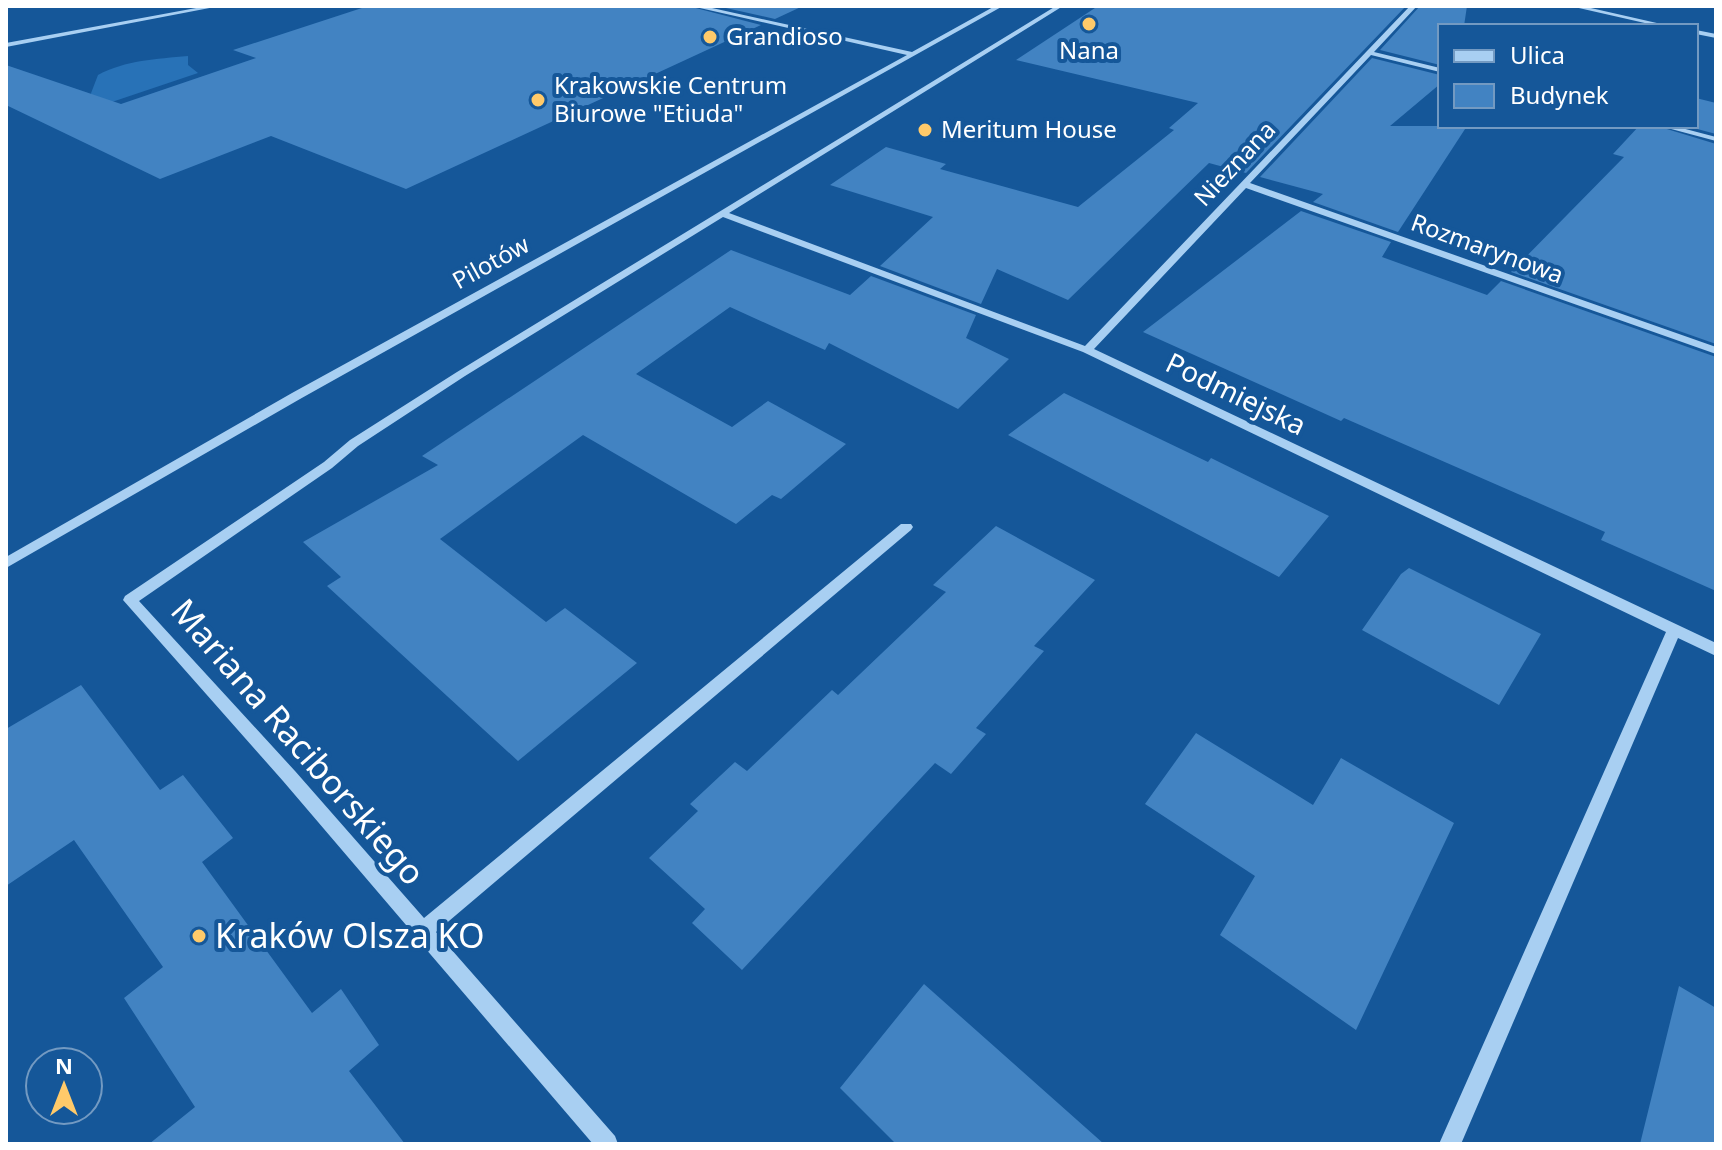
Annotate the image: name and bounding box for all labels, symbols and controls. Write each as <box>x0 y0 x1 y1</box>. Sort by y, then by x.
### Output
marker: Nana <box>1080 15 1098 33</box>
place label: Grandioso <box>726 19 843 52</box>
legend <box>1438 24 1698 128</box>
marker: Grandioso <box>701 28 719 46</box>
place label: Nana <box>1059 33 1119 66</box>
text: Ulica <box>1510 38 1565 71</box>
place label: Krakowskie Centrum Biurowe "Etiuda" <box>554 68 787 129</box>
text: Budynek <box>1510 78 1609 111</box>
marker: Krakowskie Centrum Biurowe "Etiuda" <box>529 91 547 109</box>
place label: Meritum House <box>941 112 1117 145</box>
street label: Nieznana <box>1186 113 1282 213</box>
marker: Meritum House <box>916 121 934 139</box>
street label: Rozmarynowa <box>1407 205 1568 290</box>
street label: Pilotów <box>446 227 535 296</box>
street label: Podmiejska <box>1160 343 1313 443</box>
street label: Mariana Raciborskiego <box>162 588 436 894</box>
place label: Kraków Olsza KO <box>215 912 485 958</box>
marker: Kraków Olsza KO <box>190 927 208 945</box>
north arrow <box>24 1046 104 1126</box>
text: N <box>55 1050 73 1080</box>

